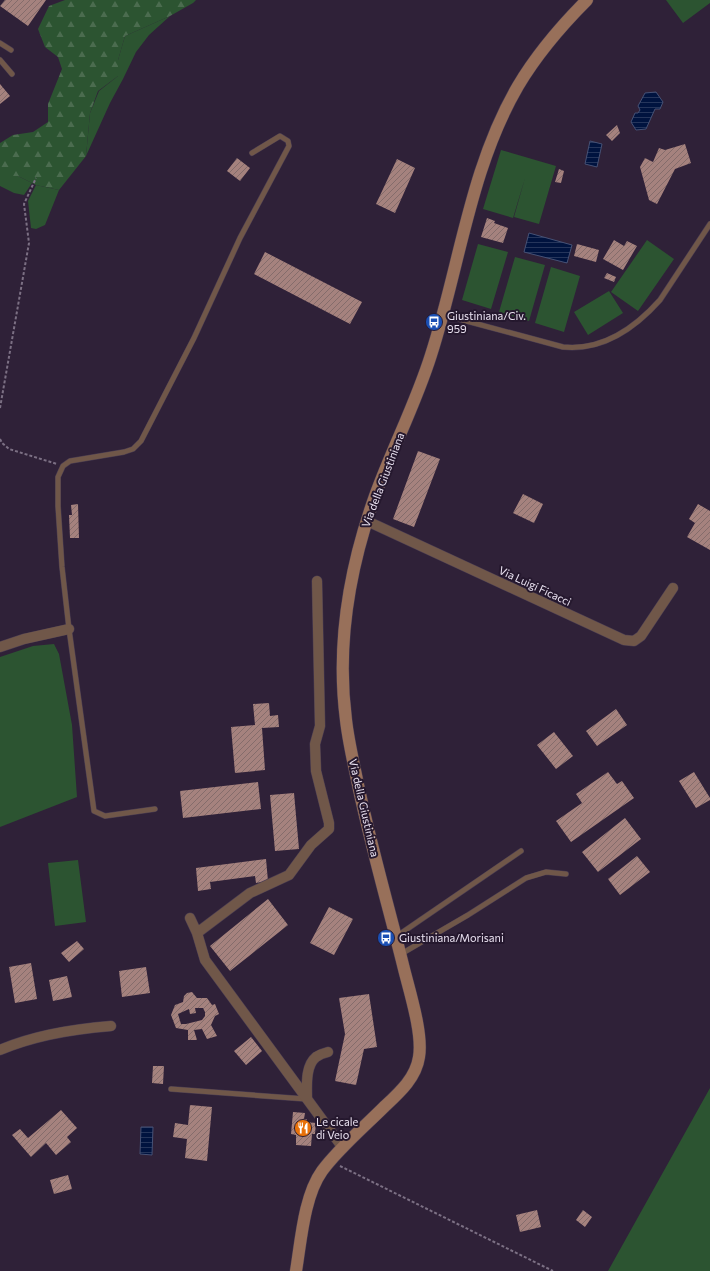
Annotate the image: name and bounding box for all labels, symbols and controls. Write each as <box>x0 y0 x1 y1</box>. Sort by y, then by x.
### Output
place label: Giustiniana/Civ. 959 <box>447 309 526 335</box>
bus stop icon: Giustiniana/Civ. 959 <box>424 312 444 332</box>
street label: Via della Giustiniana <box>359 431 407 529</box>
street label: Via Luigi Ficacci <box>497 563 574 608</box>
street label: Via della Giustiniana <box>347 758 382 858</box>
bus stop icon: Giustiniana/Morisani <box>376 928 396 948</box>
place label: Giustiniana/Morisani <box>399 931 504 944</box>
place label: Le cicale di Veio <box>316 1115 358 1141</box>
restaurant icon: Le cicale di Veio <box>293 1118 313 1138</box>

